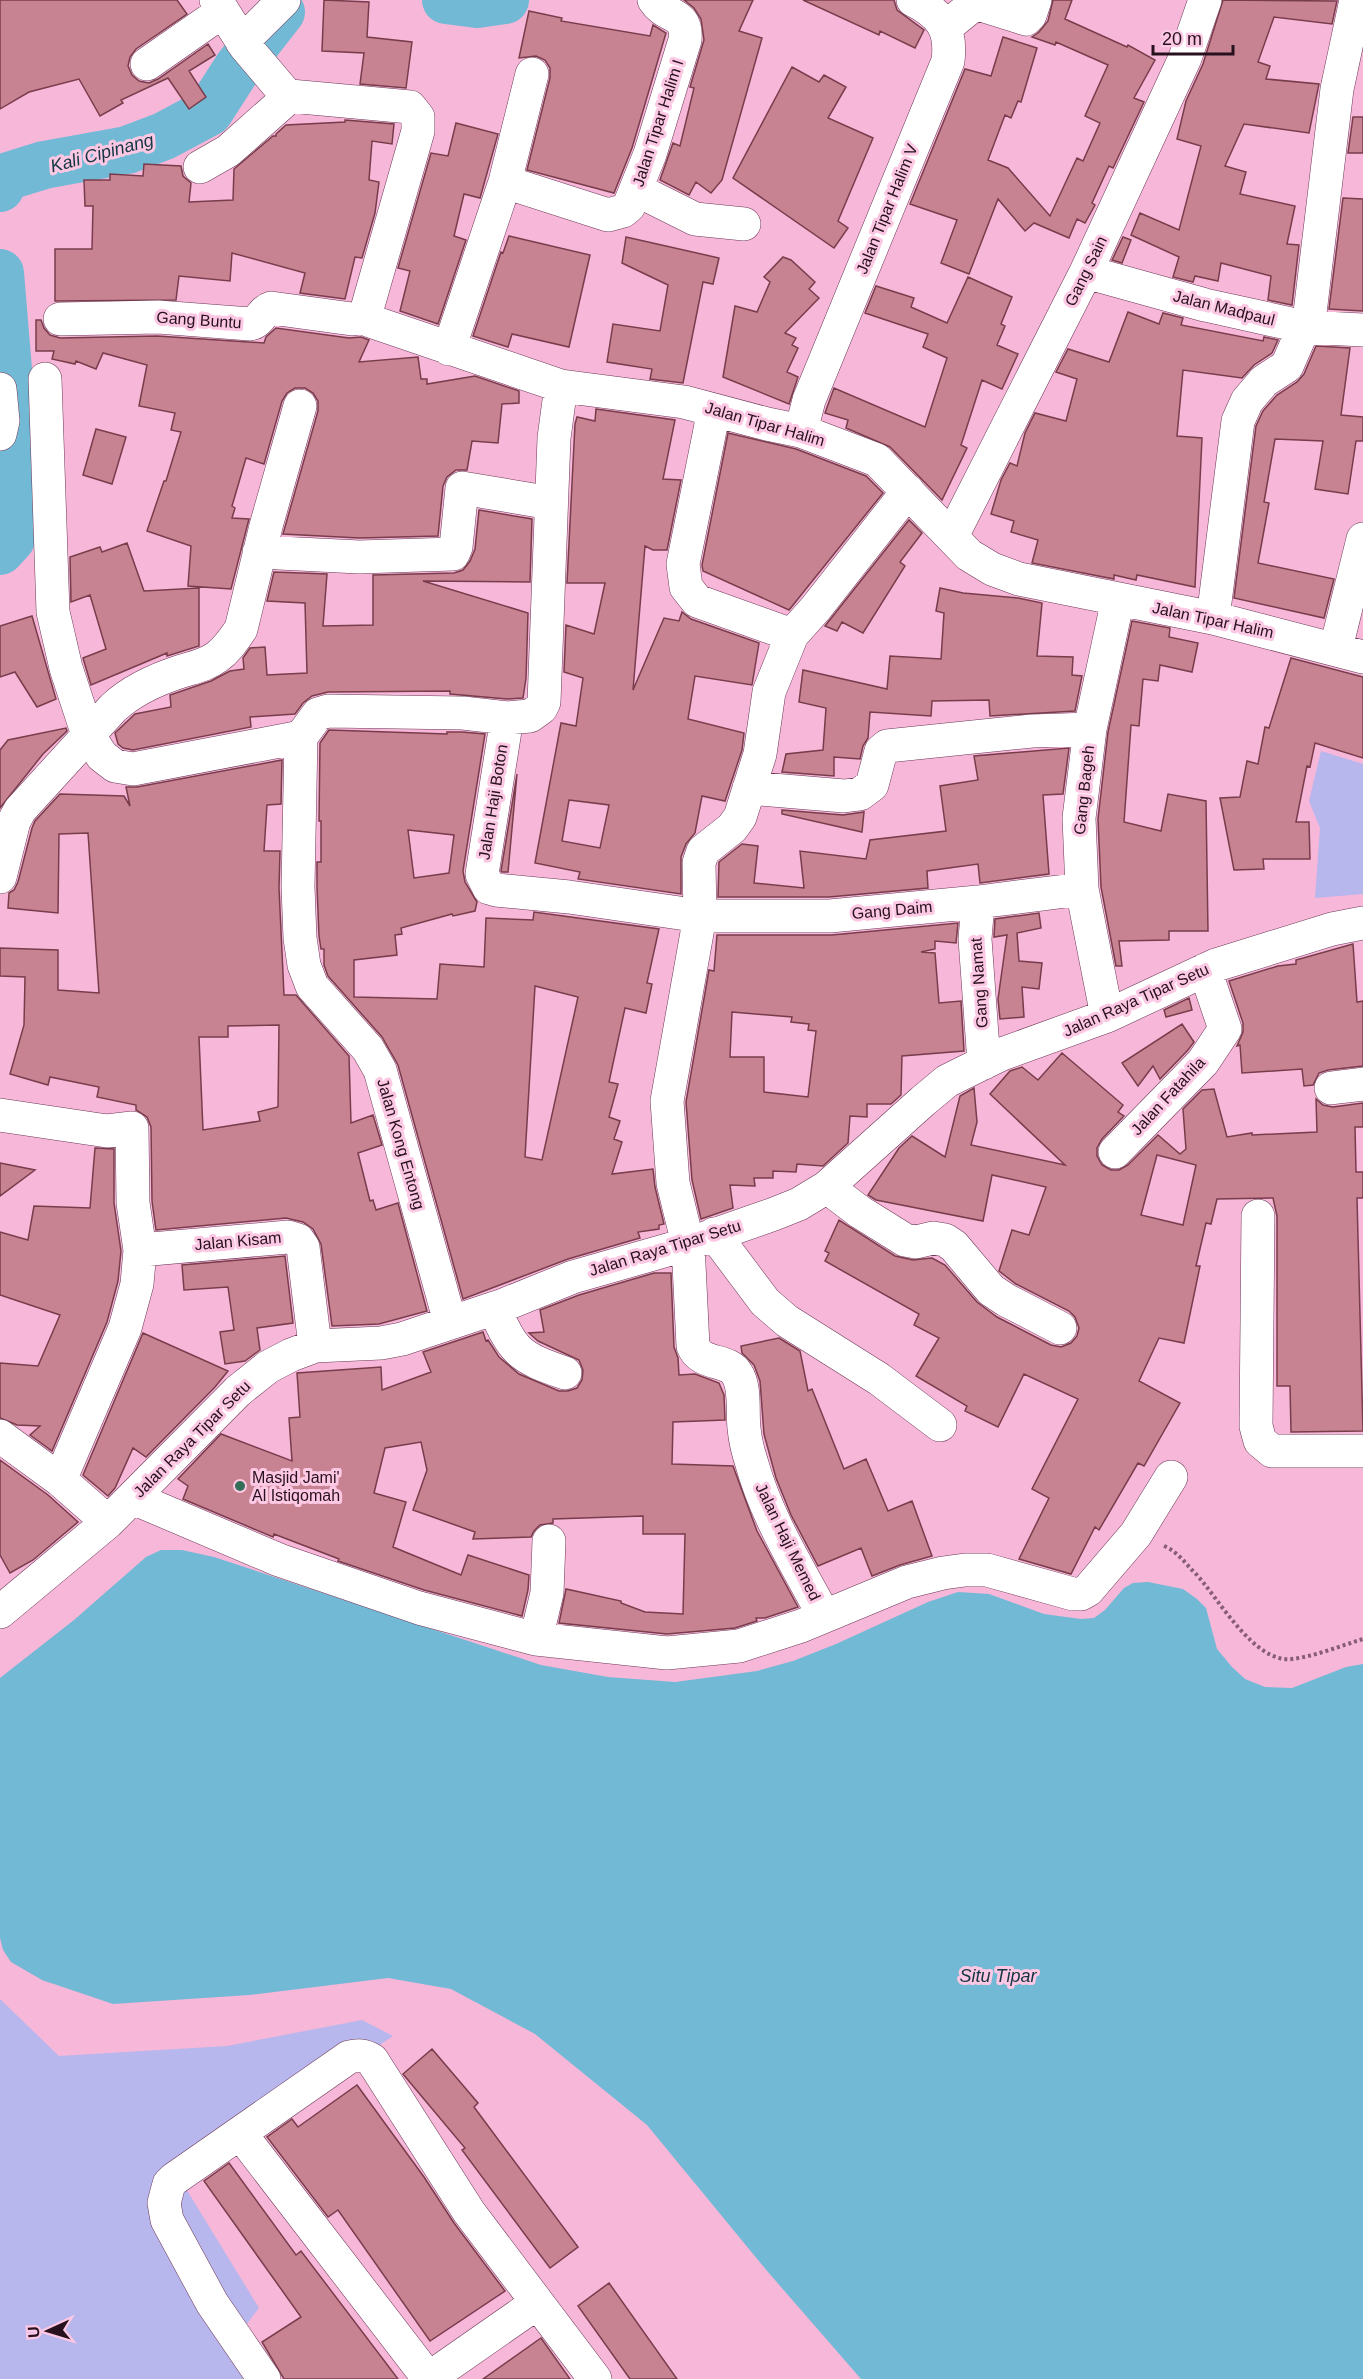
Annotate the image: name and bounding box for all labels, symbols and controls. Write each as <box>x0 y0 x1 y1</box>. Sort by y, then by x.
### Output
scale bar <box>1153 18 1232 56</box>
text: 20 m <box>1162 29 1202 49</box>
street label: Jalan Tipar Halim I <box>629 57 687 189</box>
water label: Kali Cipinang <box>48 130 156 176</box>
street label: Jalan Tipar Halim V <box>853 141 921 276</box>
street label: Gang Sain <box>1062 233 1110 309</box>
street label: Jalan Madpaul <box>1171 287 1277 329</box>
street label: Gang Buntu <box>156 309 242 331</box>
street label: Jalan Tipar Halim <box>703 399 827 449</box>
street label: Jalan Tipar Halim <box>1151 599 1275 641</box>
street label: Jalan Haji Boton <box>475 743 511 861</box>
street label: Gang Bageh <box>1071 744 1097 836</box>
street label: Gang Daim <box>851 898 933 922</box>
street label: Gang Namat <box>967 937 991 1029</box>
street label: Jalan Raya Tipar Setu <box>1061 960 1211 1040</box>
street label: Jalan Fatahila <box>1128 1054 1208 1138</box>
street label: Jalan Kong Entong <box>374 1077 428 1211</box>
street label: Jalan Raya Tipar Setu <box>587 1217 743 1279</box>
street label: Jalan Kisam <box>194 1229 282 1253</box>
street label: Jalan Raya Tipar Setu <box>130 1377 254 1501</box>
place label: Masjid Jami' Al Istiqomah <box>252 1469 340 1504</box>
marker: Masjid Jami' Al Istiqomah <box>233 1479 247 1493</box>
street label: Jalan Haji Memed <box>752 1481 824 1603</box>
water label: Situ Tipar <box>960 1966 1037 1986</box>
north arrow <box>18 2301 78 2361</box>
text: U <box>25 2326 42 2338</box>

